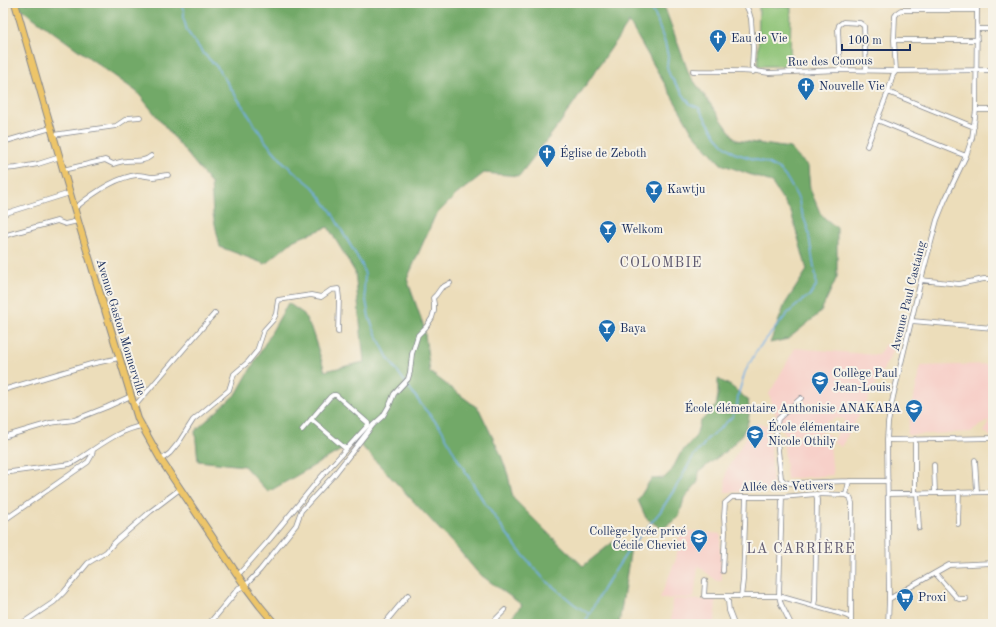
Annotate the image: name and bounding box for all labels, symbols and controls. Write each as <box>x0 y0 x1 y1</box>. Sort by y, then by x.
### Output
scale bar <box>842 26 910 52</box>
church icon: Eau de Vie <box>708 28 728 53</box>
place label: Eau de Vie <box>731 33 788 45</box>
text: 100 m <box>848 35 882 47</box>
street label: Rue des Comous <box>787 55 873 69</box>
church icon: Nouvelle Vie <box>796 76 816 101</box>
place label: Nouvelle Vie <box>819 81 885 93</box>
church icon: Église de Zeboth <box>537 143 557 168</box>
place label: Église de Zeboth <box>560 145 647 160</box>
bar icon: Kawtju <box>644 179 664 204</box>
place label: Kawtju <box>667 184 706 196</box>
bar icon: Welkom <box>598 219 618 244</box>
place label: Welkom <box>621 224 664 236</box>
street label: Avenue Paul Castaing <box>889 239 929 353</box>
district label: COLOMBIE <box>620 256 702 270</box>
street label: Avenue Gaston Monnerville <box>94 258 147 398</box>
bar icon: Baya <box>597 318 617 343</box>
place label: Baya <box>620 323 646 335</box>
place label: Collège Paul Jean-Louis <box>833 368 898 394</box>
school or university icon: Collège Paul Jean-Louis <box>810 370 830 395</box>
school or university icon: École élémentaire Anthonisie ANAKABA <box>904 398 924 423</box>
place label: École élémentaire Anthonisie ANAKABA <box>685 400 901 415</box>
place label: École élémentaire Nicole Othily <box>768 419 860 448</box>
school or university icon: École élémentaire Nicole Othily <box>745 424 765 449</box>
street label: Allée des Vetivers <box>740 480 834 494</box>
place label: Collège-lycée privé Cécile Cheviet <box>589 526 686 552</box>
school or university icon: Collège-lycée privé Cécile Cheviet <box>689 528 709 553</box>
district label: LA CARRIÈRE <box>746 539 856 556</box>
supermarket icon: Proxi <box>895 587 915 612</box>
place label: Proxi <box>918 592 946 604</box>

